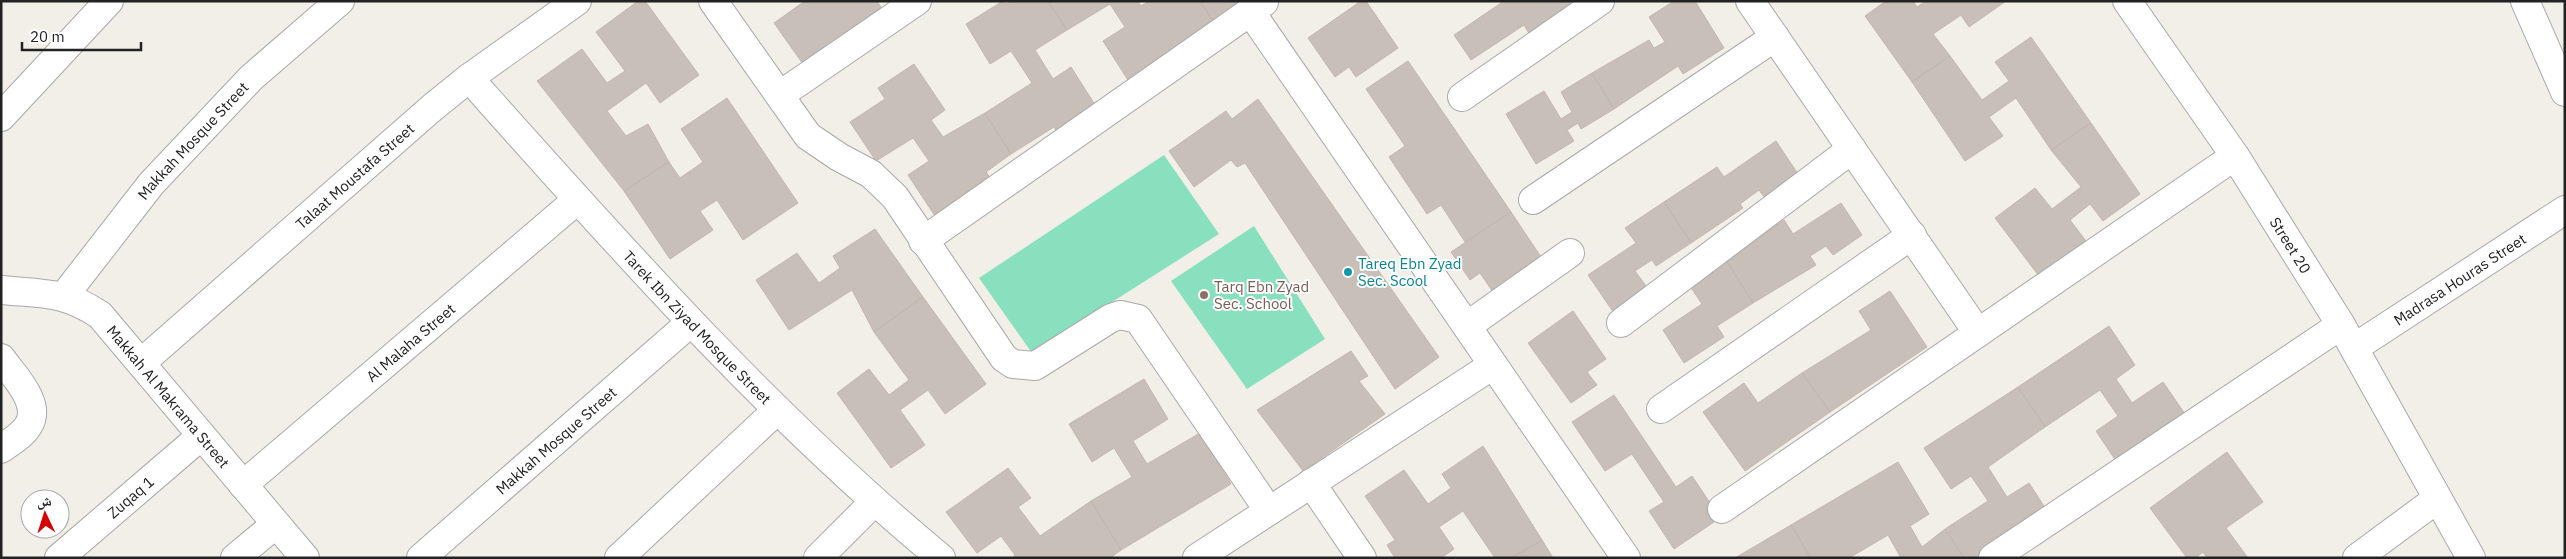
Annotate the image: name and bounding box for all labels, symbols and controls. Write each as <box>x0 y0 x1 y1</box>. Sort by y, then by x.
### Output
scale bar <box>22 20 141 52</box>
text: 20 m <box>30 27 65 46</box>
street label: Makkah Mosque Street <box>133 78 252 203</box>
street label: Talaat Moustafa Street <box>291 119 418 233</box>
street label: Street 20 <box>2266 213 2316 277</box>
street label: Madrasa Houras Street <box>2390 229 2529 329</box>
street label: Tarek Ibn Ziyad Mosque Street <box>619 246 775 408</box>
place label: Tareq Ebn Zyad Sec. Scool <box>1358 254 1462 290</box>
marker: Tareq Ebn Zyad Sec. Scool <box>1342 266 1354 278</box>
place label: Tarq Ebn Zyad Sec. School <box>1214 277 1309 313</box>
marker: Tarq Ebn Zyad Sec. School <box>1198 289 1210 301</box>
street label: Al Malaha Street <box>362 299 459 385</box>
street label: Makkah Al Makrama Street <box>103 321 234 471</box>
street label: Makkah Mosque Street <box>492 382 620 498</box>
street label: Zuqaq 1 <box>103 472 157 522</box>
north arrow <box>20 489 70 539</box>
text: ش <box>36 492 52 511</box>

